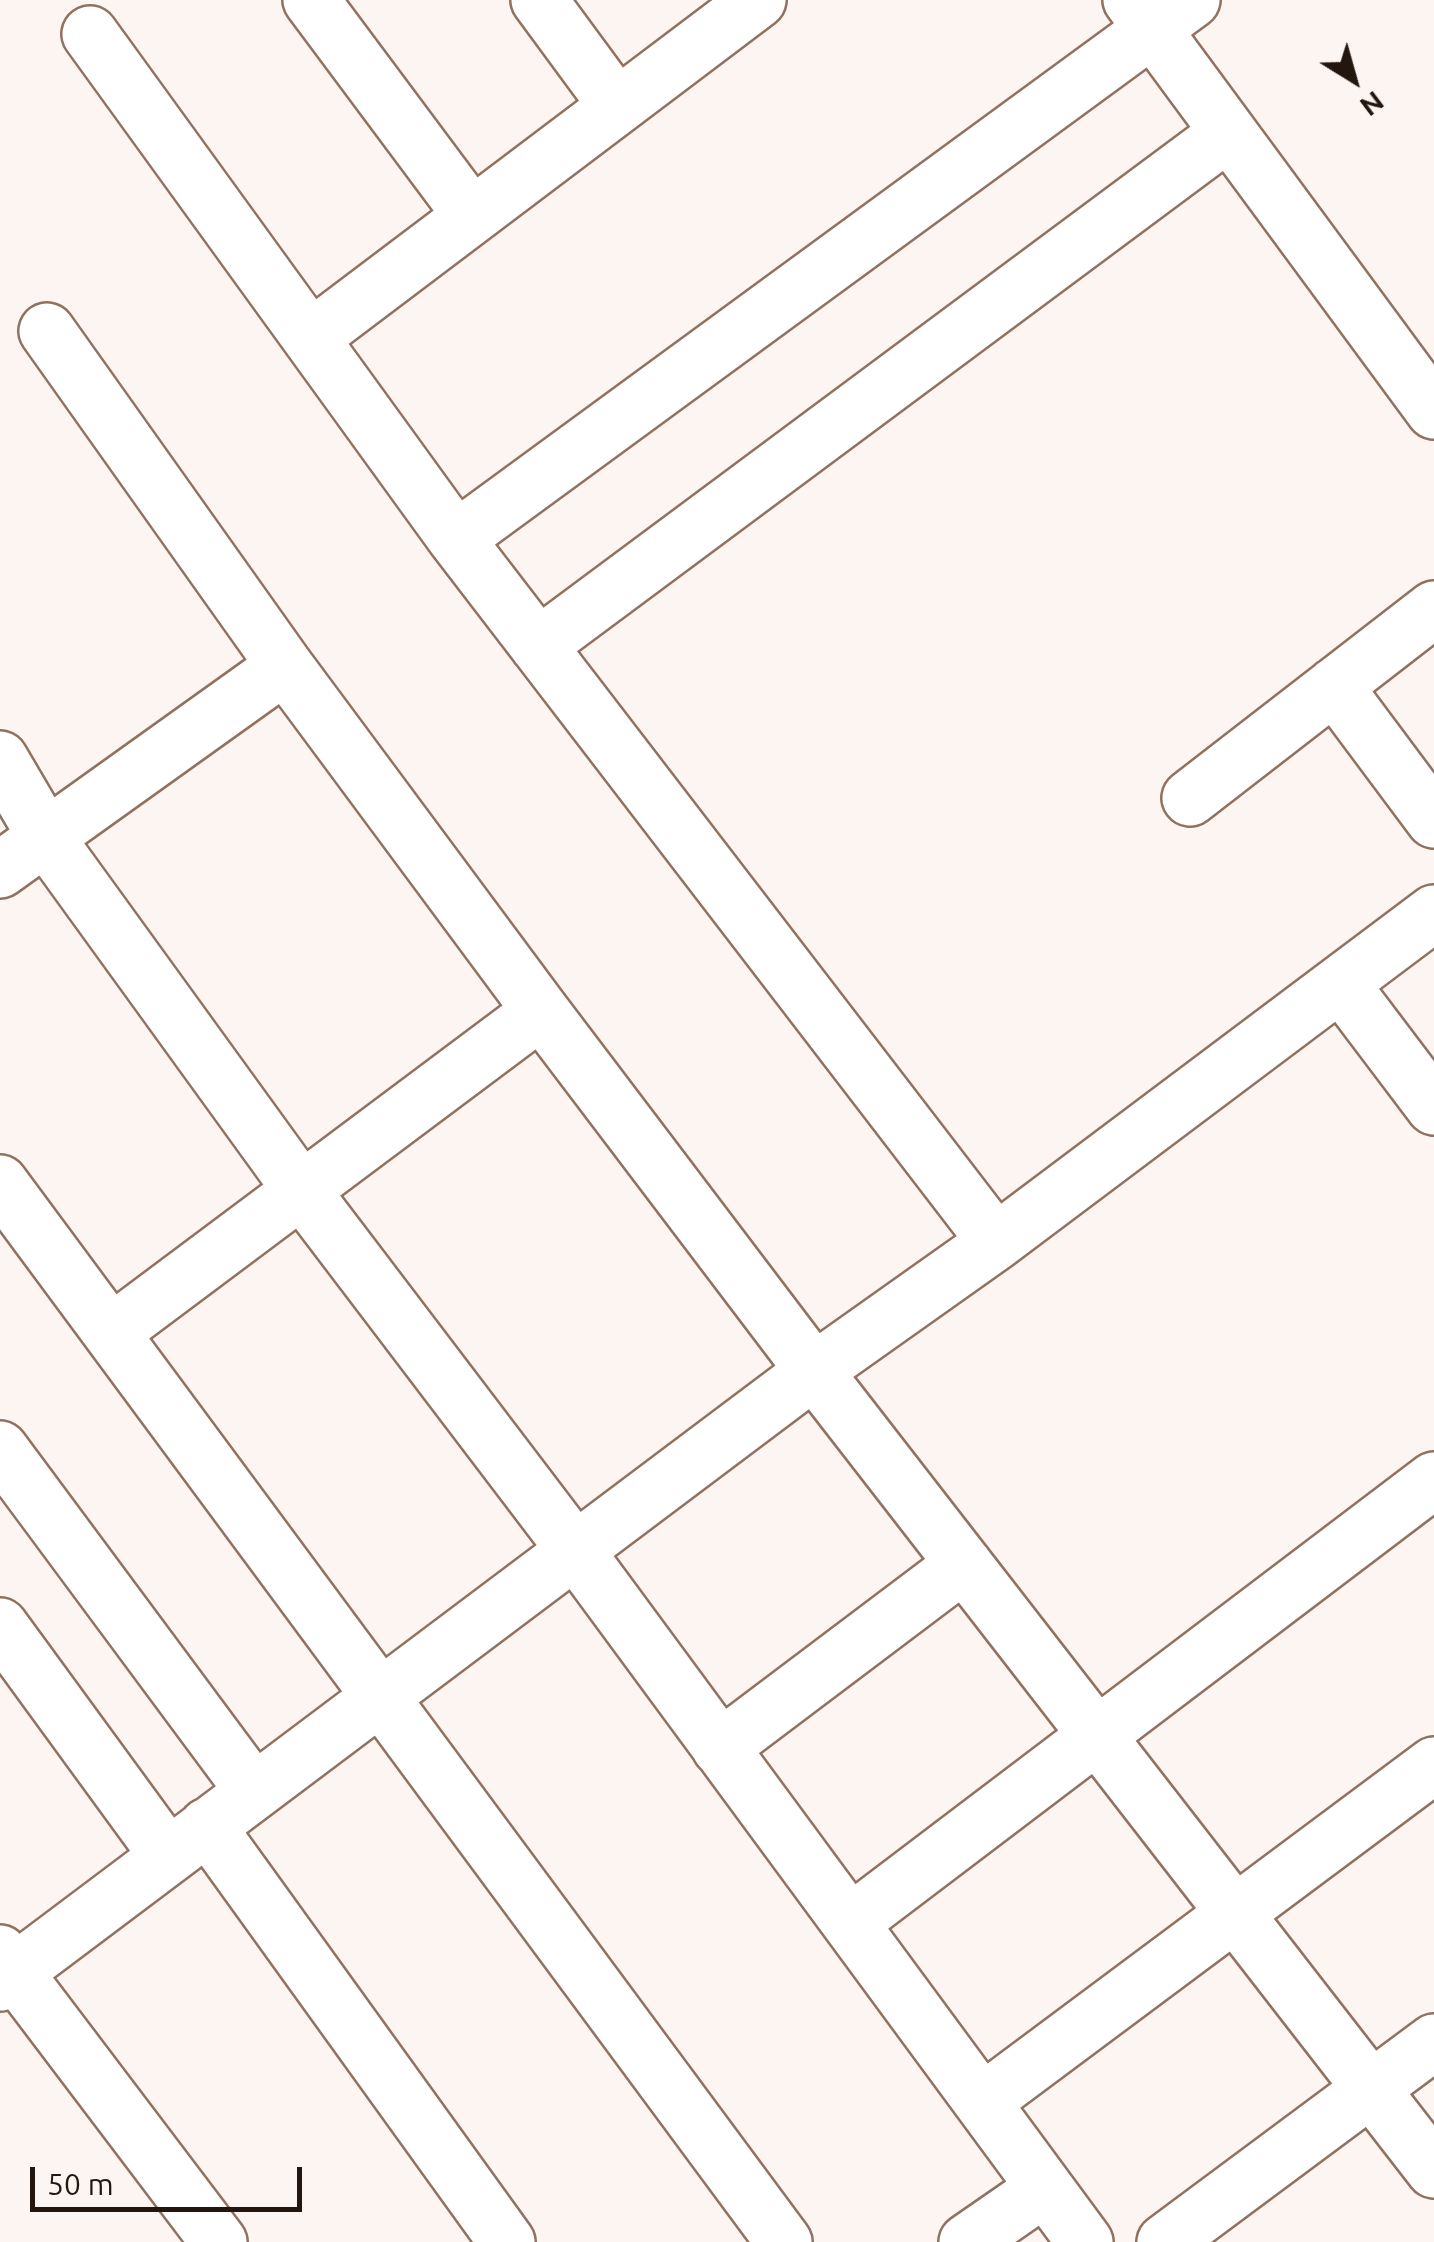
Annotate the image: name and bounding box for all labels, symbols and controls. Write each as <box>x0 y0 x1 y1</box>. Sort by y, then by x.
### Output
north arrow <box>1304 30 1404 130</box>
text: N <box>1355 86 1390 123</box>
scale bar <box>35 2147 308 2209</box>
text: 50 m <box>47 2167 114 2201</box>

